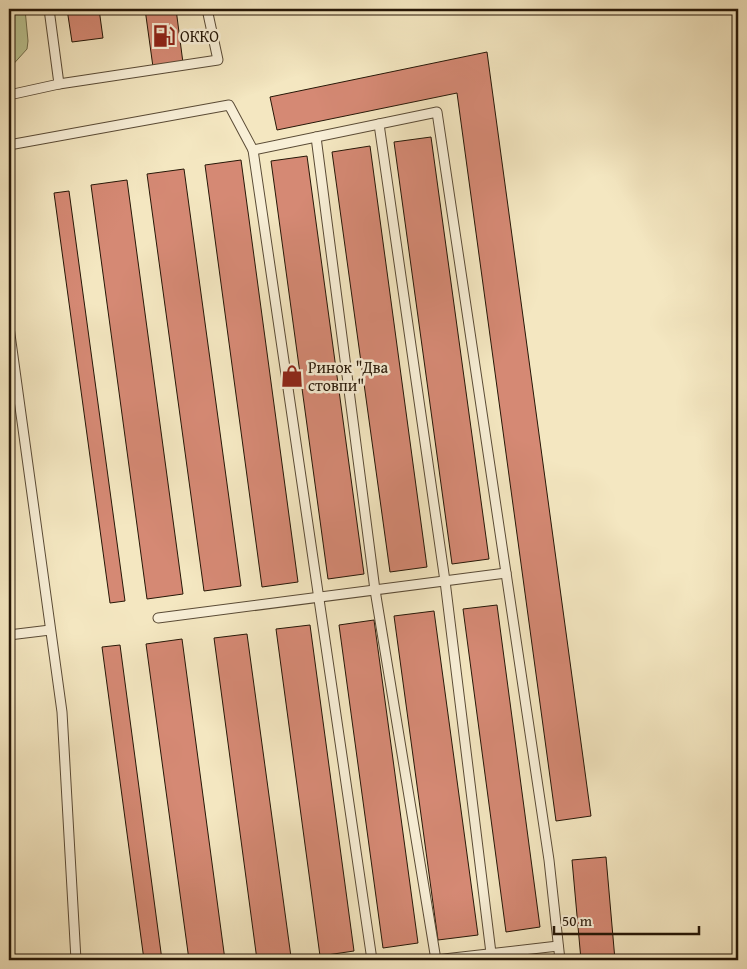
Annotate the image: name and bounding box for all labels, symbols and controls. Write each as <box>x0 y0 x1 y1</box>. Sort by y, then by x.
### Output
fuel station icon: ОККО <box>151 23 177 49</box>
place label: ОККО <box>180 24 219 48</box>
place label: Ринок "Два стовпи" <box>308 355 389 397</box>
shop icon: Ринок "Два стовпи" <box>279 363 305 389</box>
scale bar <box>554 904 700 936</box>
text: 50 m <box>562 910 593 931</box>

